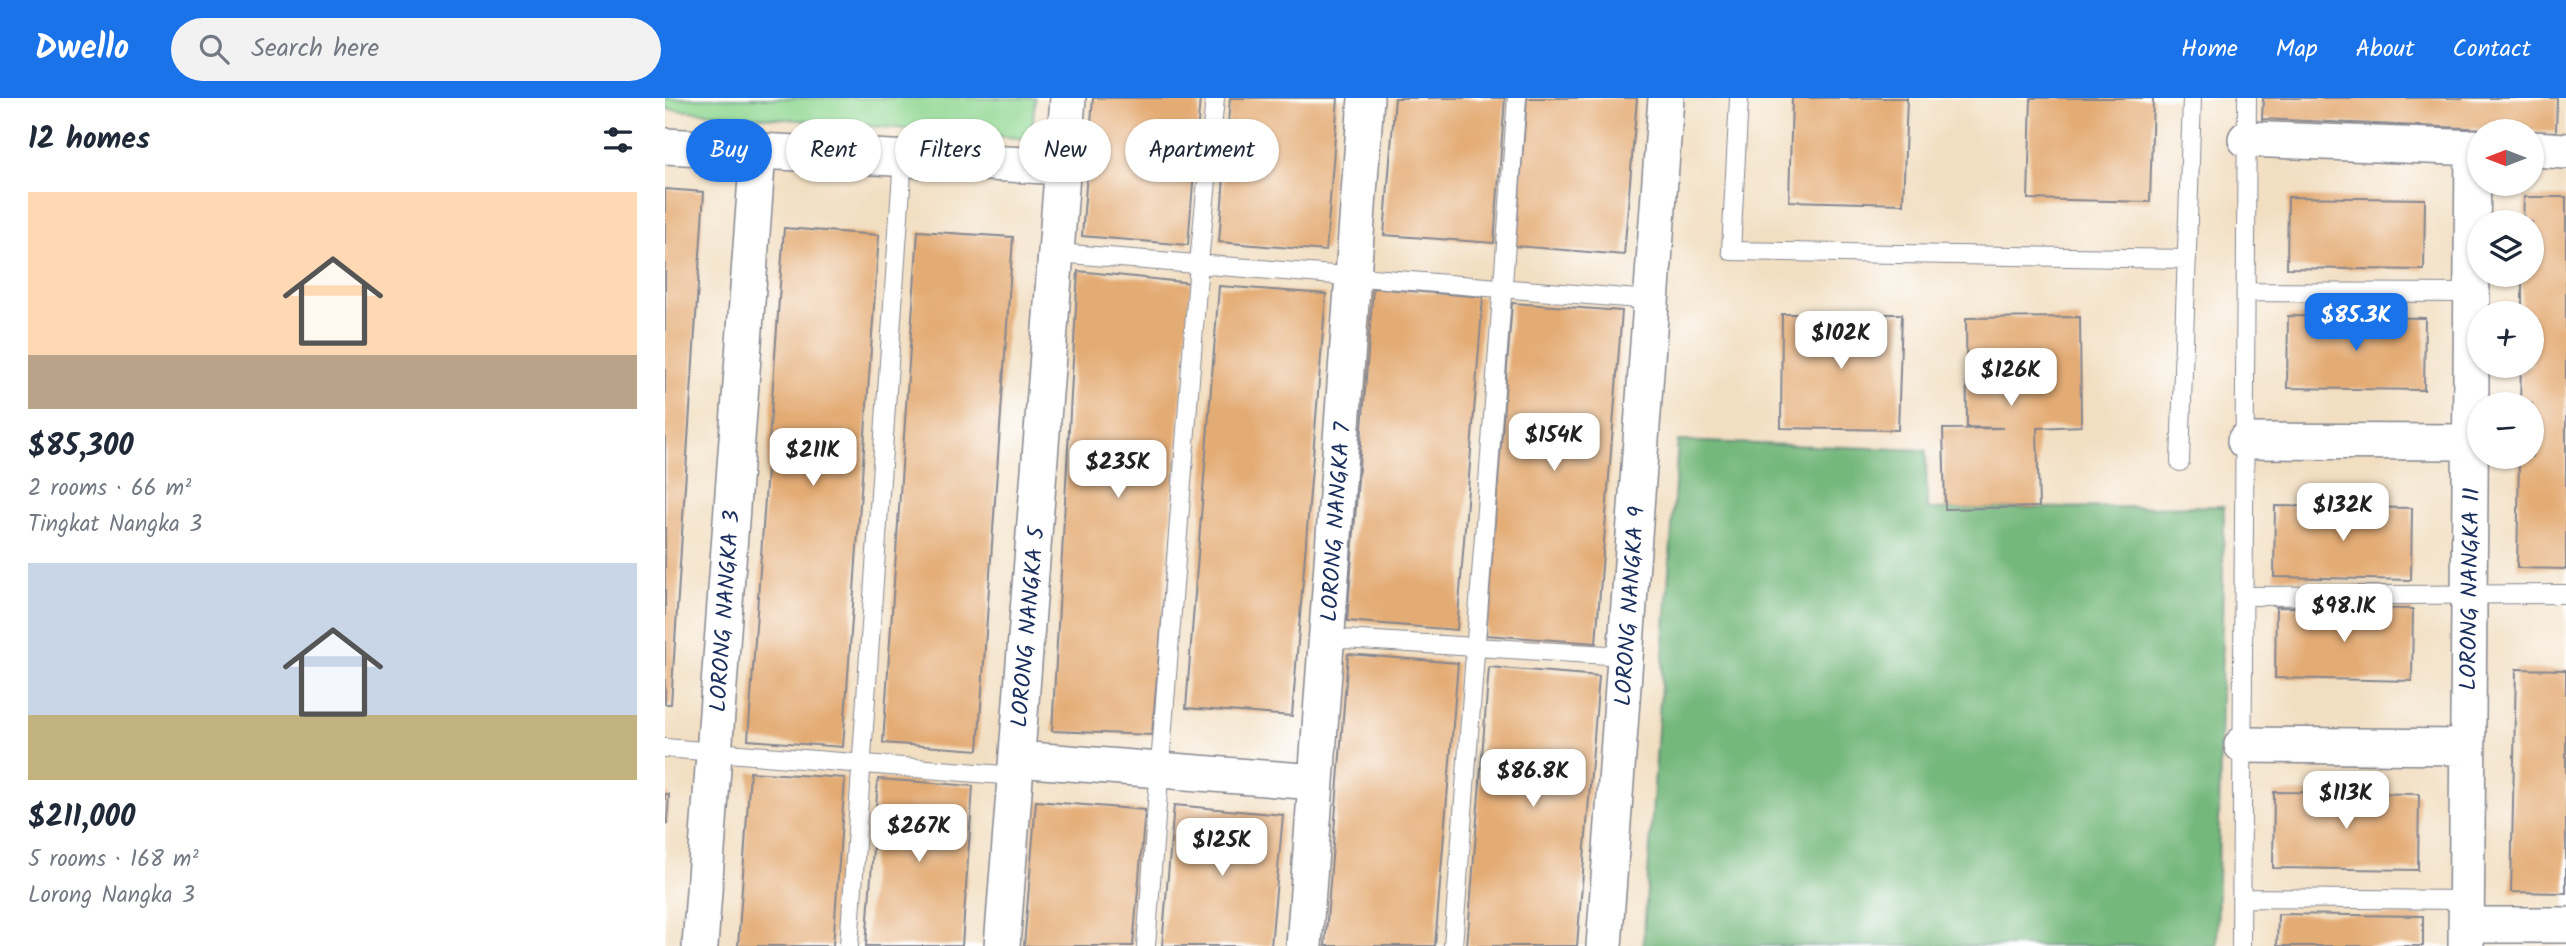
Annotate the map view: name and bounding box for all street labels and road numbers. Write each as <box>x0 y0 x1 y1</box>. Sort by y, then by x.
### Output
street label: LORONG NANGKA 7 <box>1312 420 1362 623</box>
street label: LORONG NANGKA 11 <box>2451 487 2491 691</box>
street label: LORONG NANGKA 9 <box>1606 505 1656 707</box>
street label: LORONG NANGKA 3 <box>701 509 751 713</box>
street label: LORONG NANGKA 5 <box>1002 524 1056 729</box>

